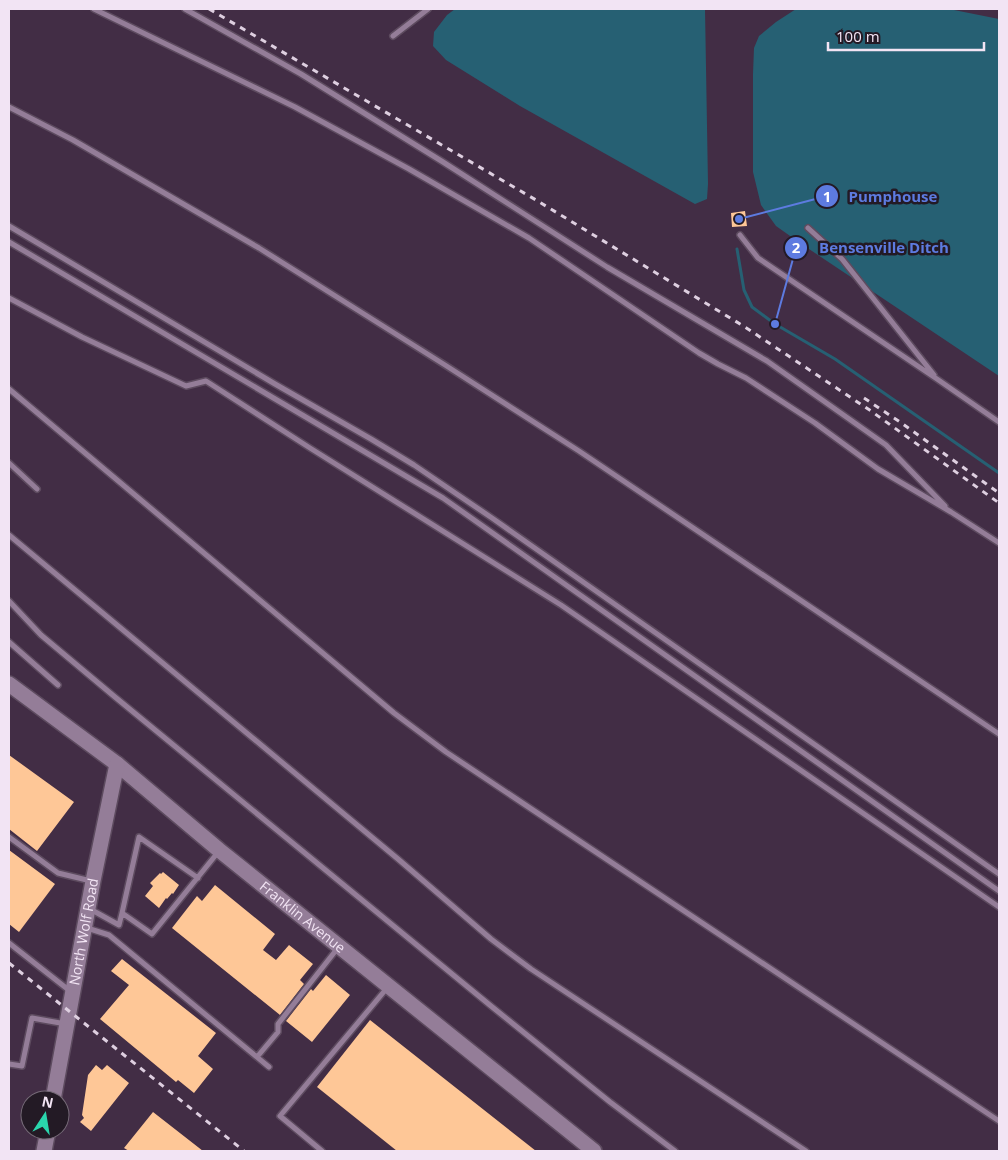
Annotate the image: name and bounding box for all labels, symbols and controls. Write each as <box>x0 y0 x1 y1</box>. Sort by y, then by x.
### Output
scale bar <box>828 20 984 52</box>
text: 100 m <box>836 26 880 46</box>
callout: Pumphouse <box>814 181 948 211</box>
text: 1 <box>823 186 831 206</box>
text: Pumphouse <box>849 186 938 206</box>
callout: Bensenville Ditch <box>784 233 958 263</box>
text: 2 <box>792 237 801 257</box>
text: Bensenville Ditch <box>819 237 949 257</box>
street label: Franklin Avenue <box>256 876 350 957</box>
street label: North Wolf Road <box>64 877 102 987</box>
north arrow <box>20 1090 70 1140</box>
text: N <box>40 1091 55 1112</box>

